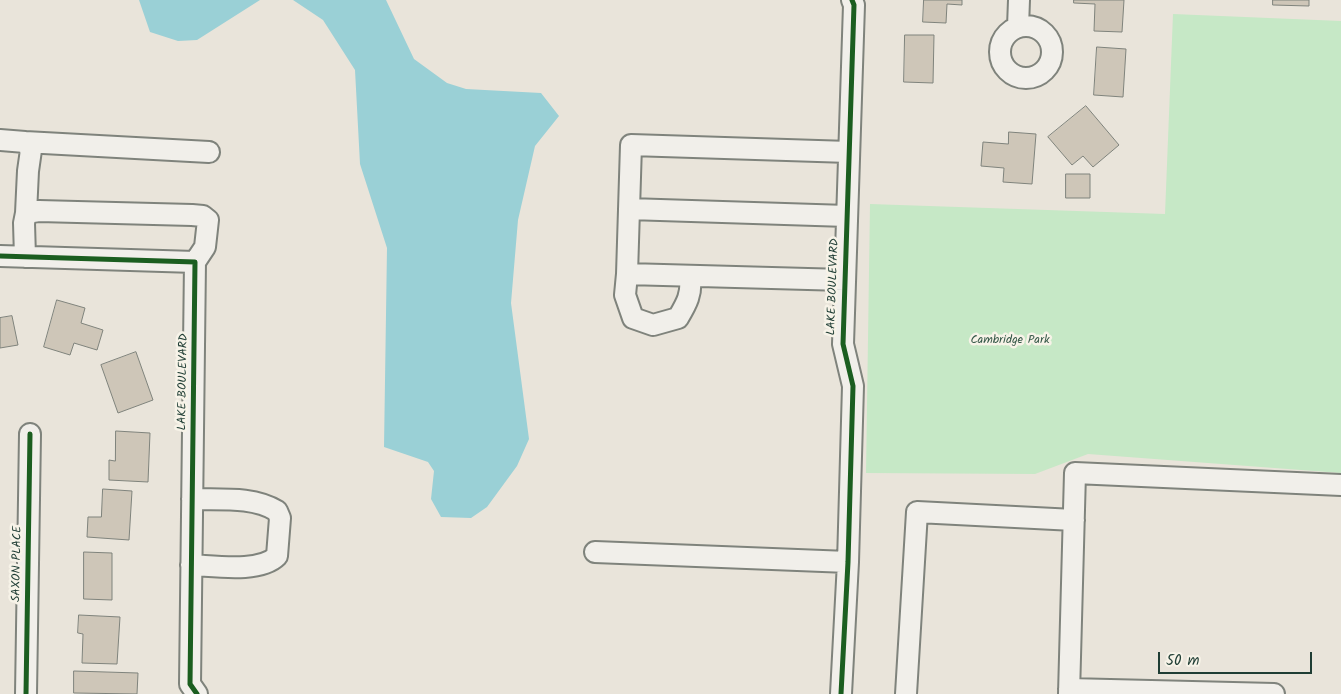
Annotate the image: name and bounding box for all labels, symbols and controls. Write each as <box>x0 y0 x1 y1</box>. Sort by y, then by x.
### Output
street label: LAKE BOULEVARD <box>825 238 843 336</box>
street label: LAKE BOULEVARD <box>176 333 192 431</box>
park label: Cambridge Park <box>970 334 1050 348</box>
street label: SAXON PLACE <box>10 526 26 602</box>
scale bar <box>1161 642 1315 674</box>
text: 50 m <box>1166 649 1200 673</box>

